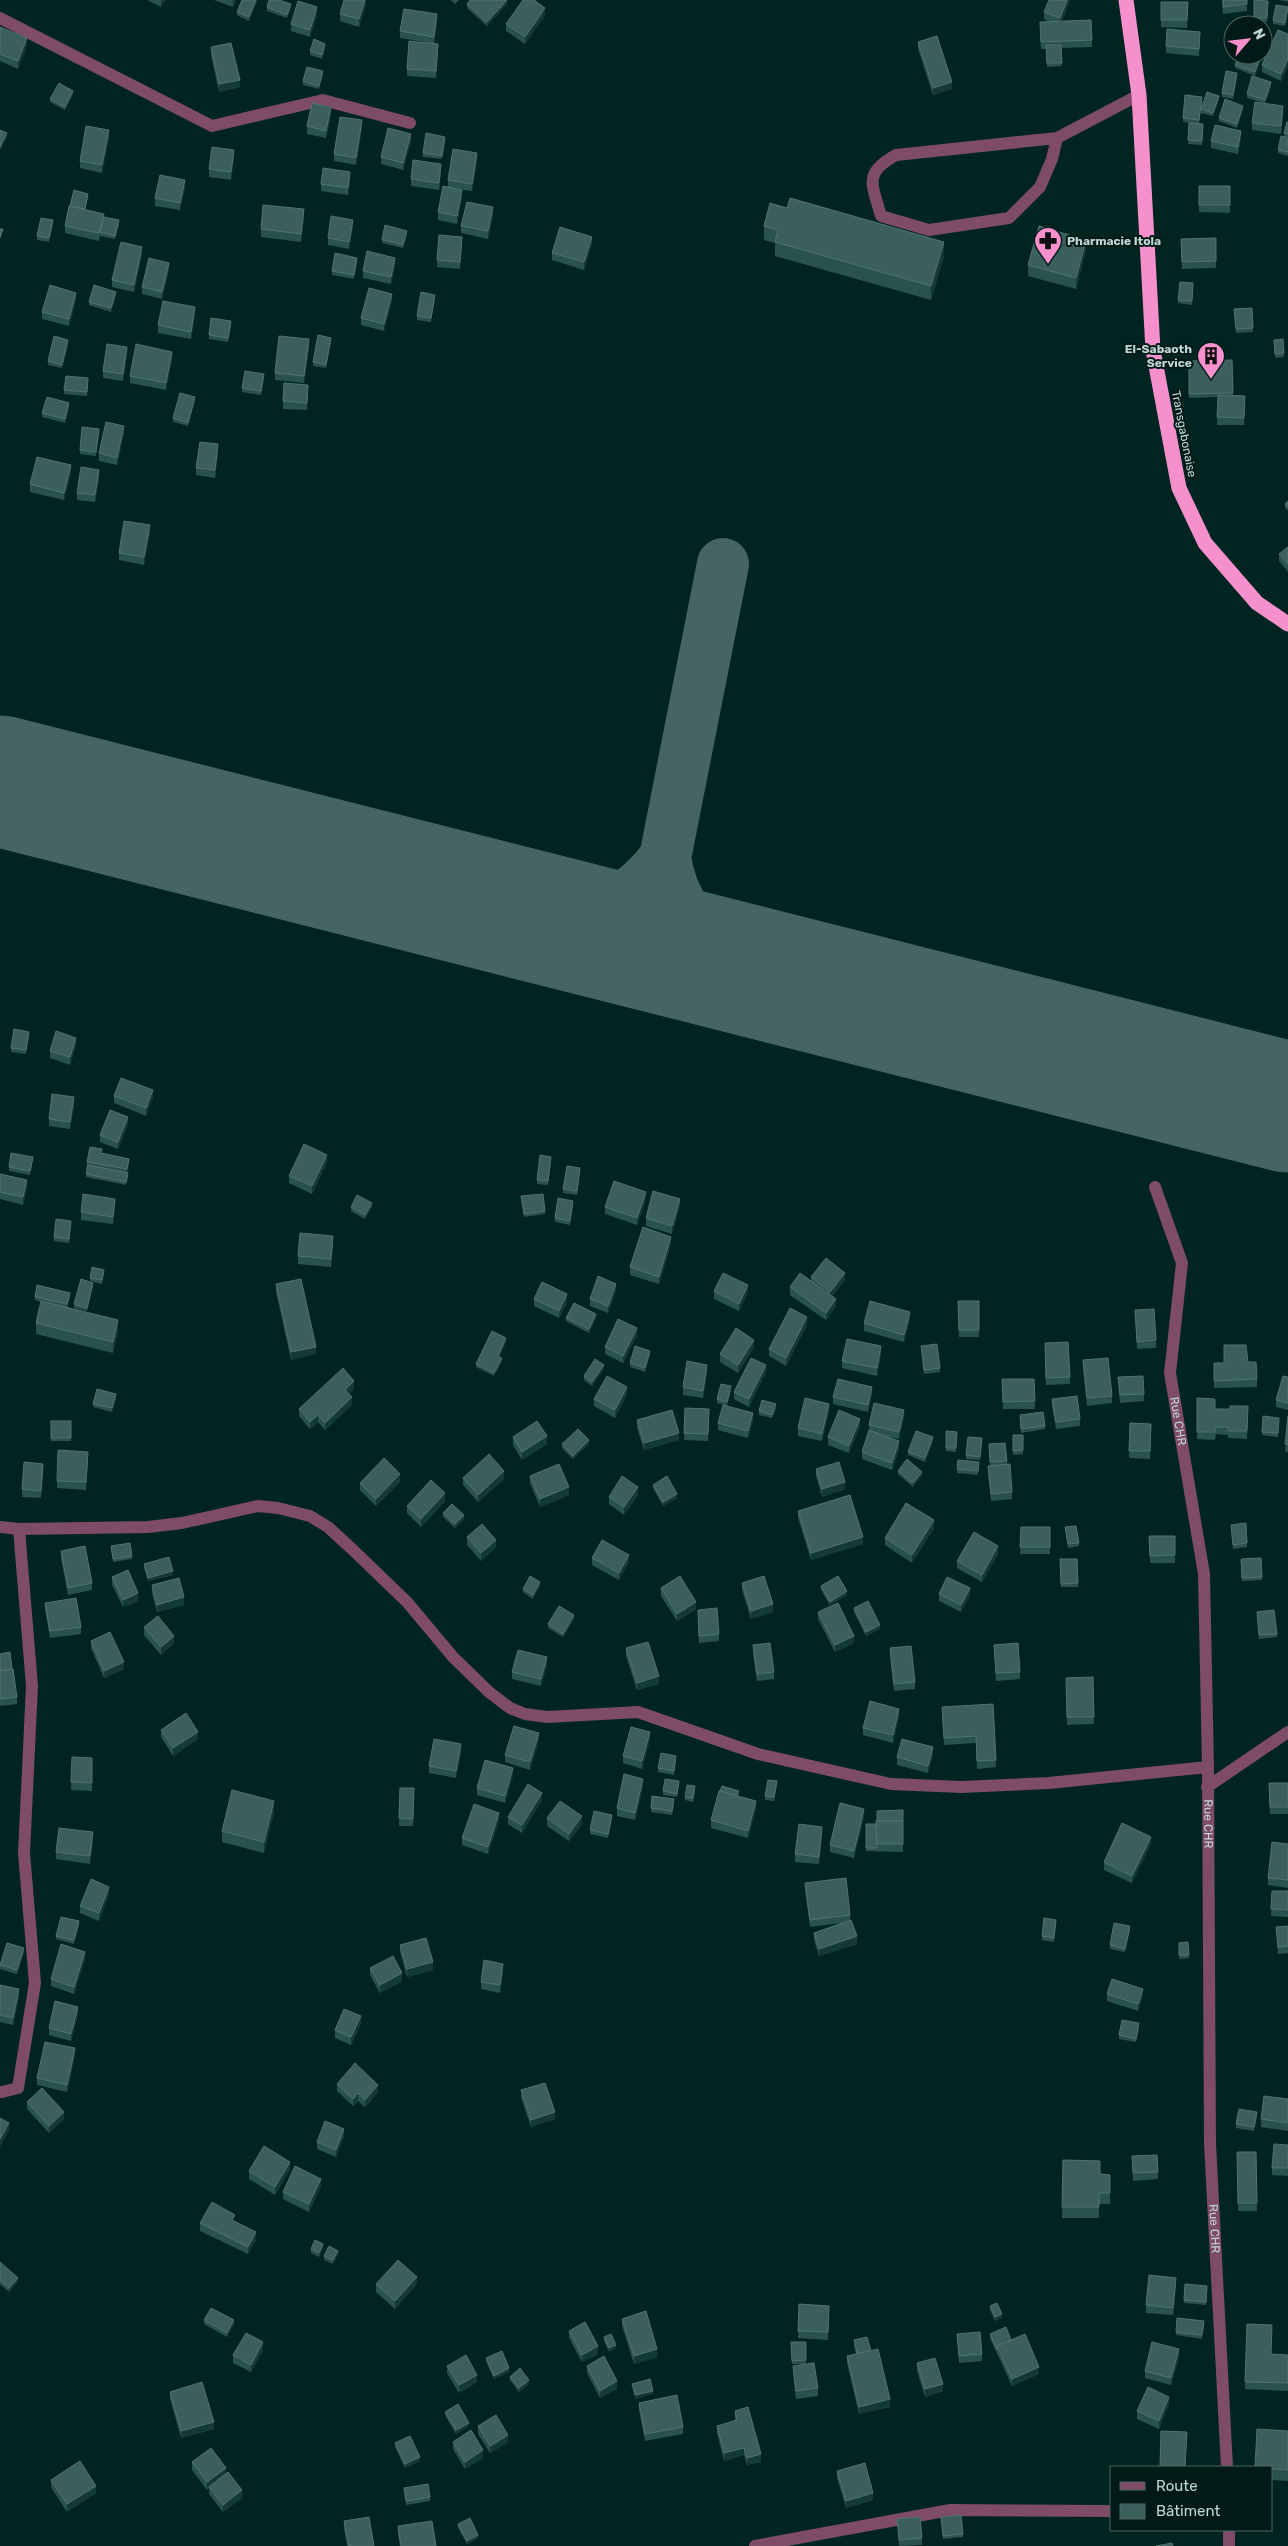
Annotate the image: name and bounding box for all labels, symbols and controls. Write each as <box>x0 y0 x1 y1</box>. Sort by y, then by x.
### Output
north arrow <box>1223 15 1273 65</box>
text: N <box>1249 26 1269 43</box>
pharmacy icon: Pharmacie Itola <box>1033 226 1063 265</box>
place label: Pharmacie Itola <box>1067 234 1161 248</box>
building icon: El-Sabaoth Service <box>1196 341 1226 380</box>
place label: El-Sabaoth Service <box>1125 342 1192 370</box>
street label: Transgabonaise <box>1169 390 1199 479</box>
street label: Rue CHR <box>1167 1396 1189 1447</box>
street label: Rue CHR <box>1201 1799 1215 1849</box>
street label: Rue CHR <box>1206 2204 1223 2254</box>
legend <box>1110 2466 1273 2531</box>
text: Route <box>1156 2477 1198 2495</box>
text: Bâtiment <box>1156 2502 1220 2520</box>

